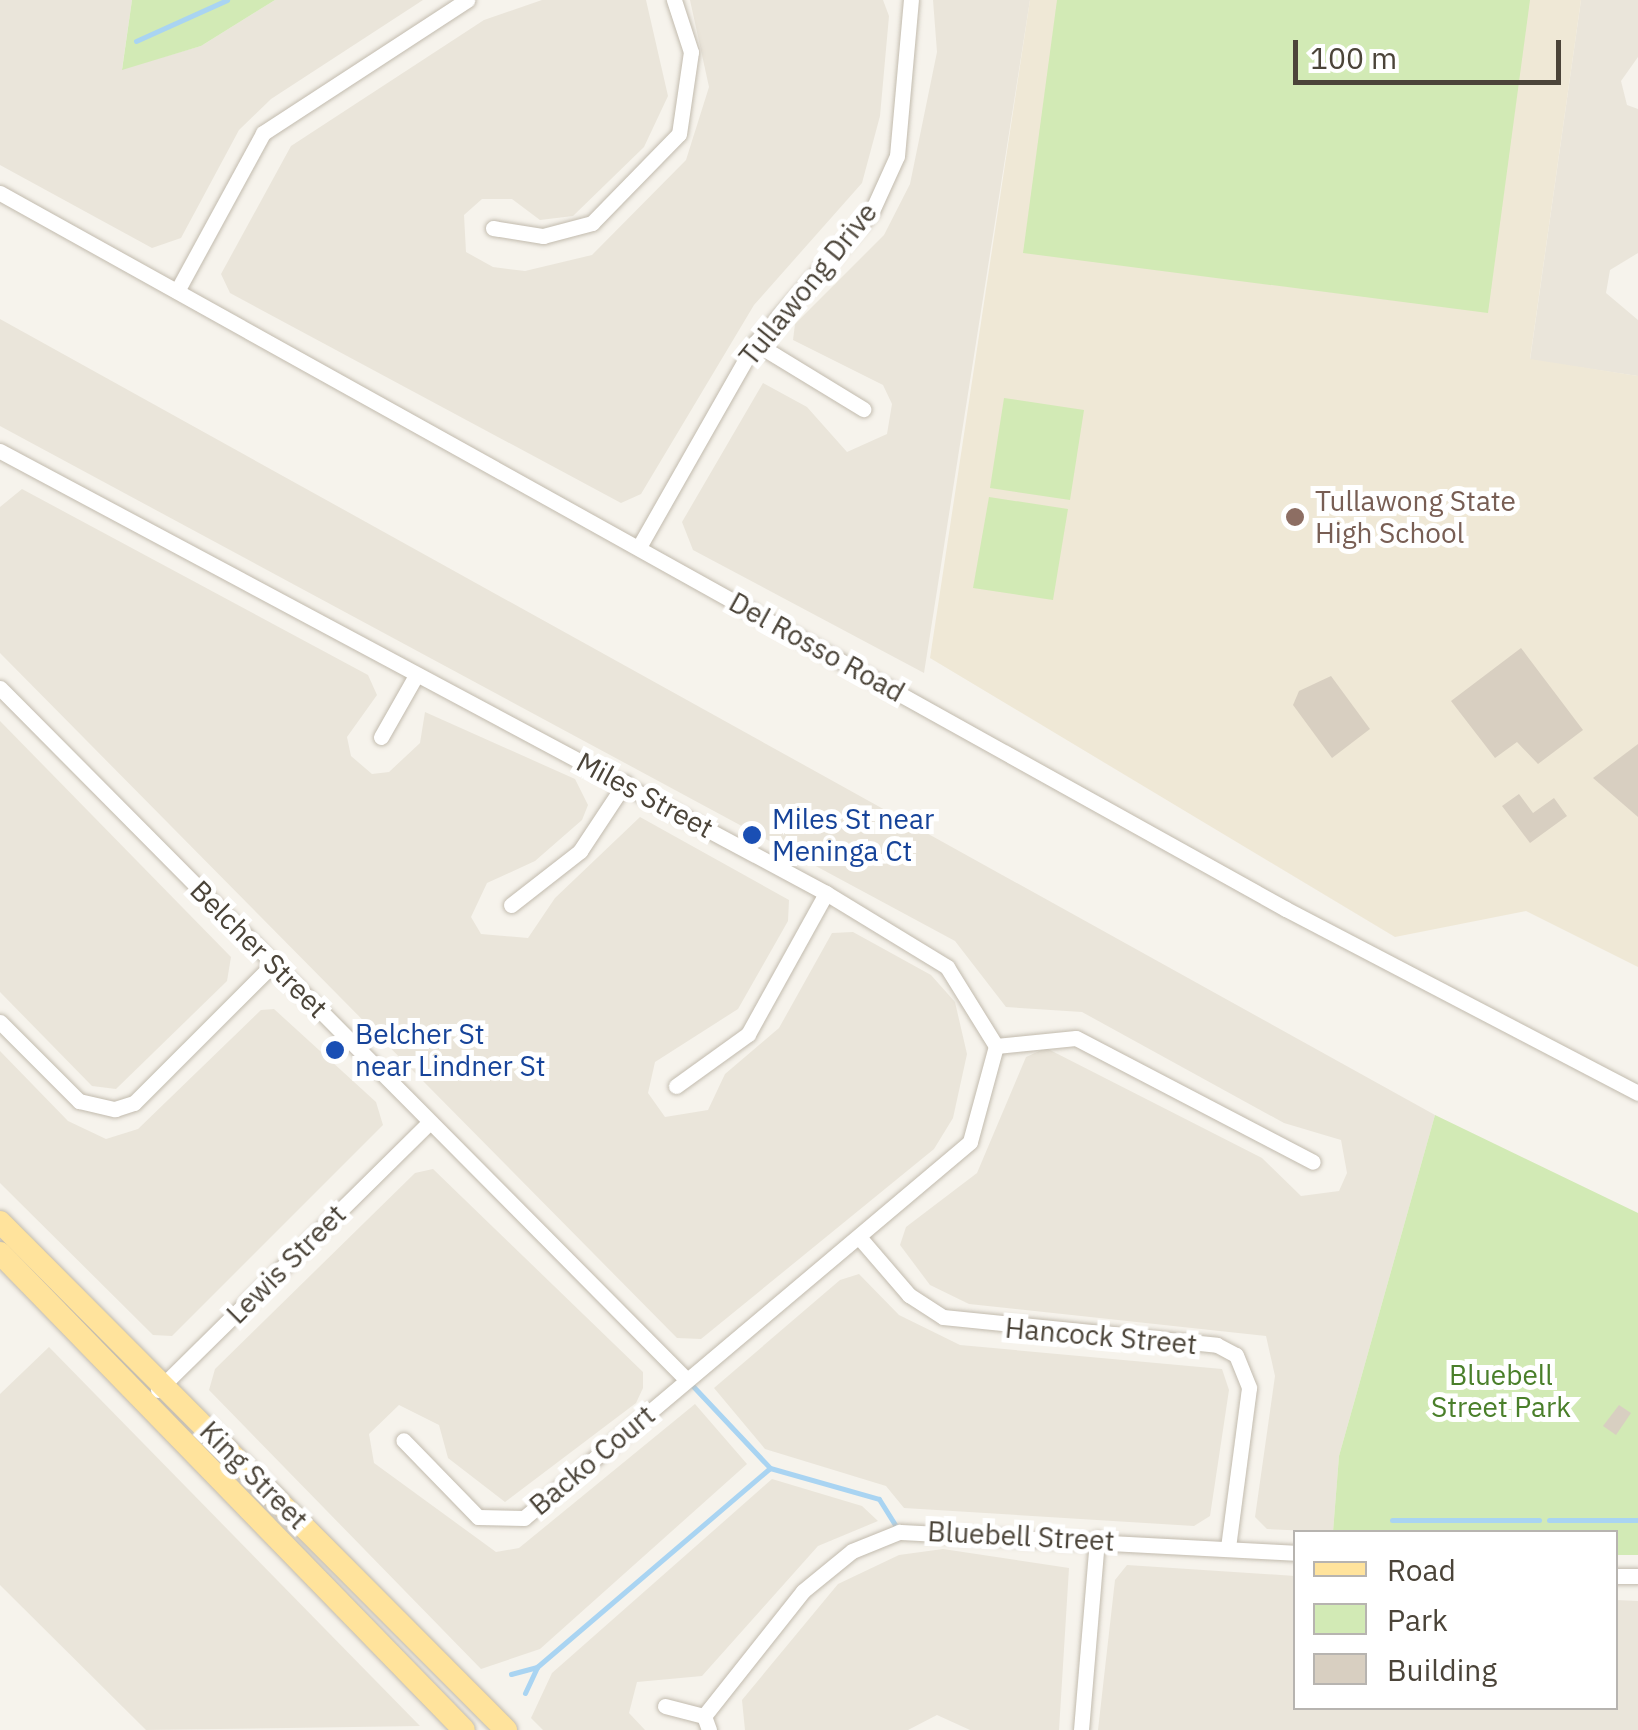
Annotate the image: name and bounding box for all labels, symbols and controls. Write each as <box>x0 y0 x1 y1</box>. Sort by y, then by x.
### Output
scale bar <box>1298 20 1566 82</box>
text: 100 m <box>1310 38 1397 77</box>
street label: Tullawong Drive <box>732 196 884 372</box>
place label: Tullawong State High School <box>1315 484 1516 550</box>
marker: Tullawong State High School <box>1284 506 1306 528</box>
street label: Del Rosso Road <box>723 585 911 709</box>
street label: Miles Street <box>571 745 719 845</box>
place label: Miles St near Meninga Ct <box>772 802 934 868</box>
marker: Miles St near Meninga Ct <box>741 824 763 846</box>
street label: Belcher Street <box>183 873 335 1025</box>
place label: Belcher St near Lindner St <box>355 1017 546 1083</box>
marker: Belcher St near Lindner St <box>324 1039 346 1061</box>
street label: Lewis Street <box>219 1197 353 1331</box>
street label: Hancock Street <box>1004 1311 1198 1361</box>
park label: Bluebell Street Park <box>1431 1358 1571 1424</box>
street label: Backo Court <box>523 1398 661 1522</box>
street label: King Street <box>193 1414 315 1536</box>
street label: Bluebell Street <box>927 1514 1115 1558</box>
legend <box>1293 1530 1618 1710</box>
text: Road <box>1387 1550 1456 1589</box>
text: Park <box>1387 1600 1448 1639</box>
text: Building <box>1387 1650 1497 1689</box>

